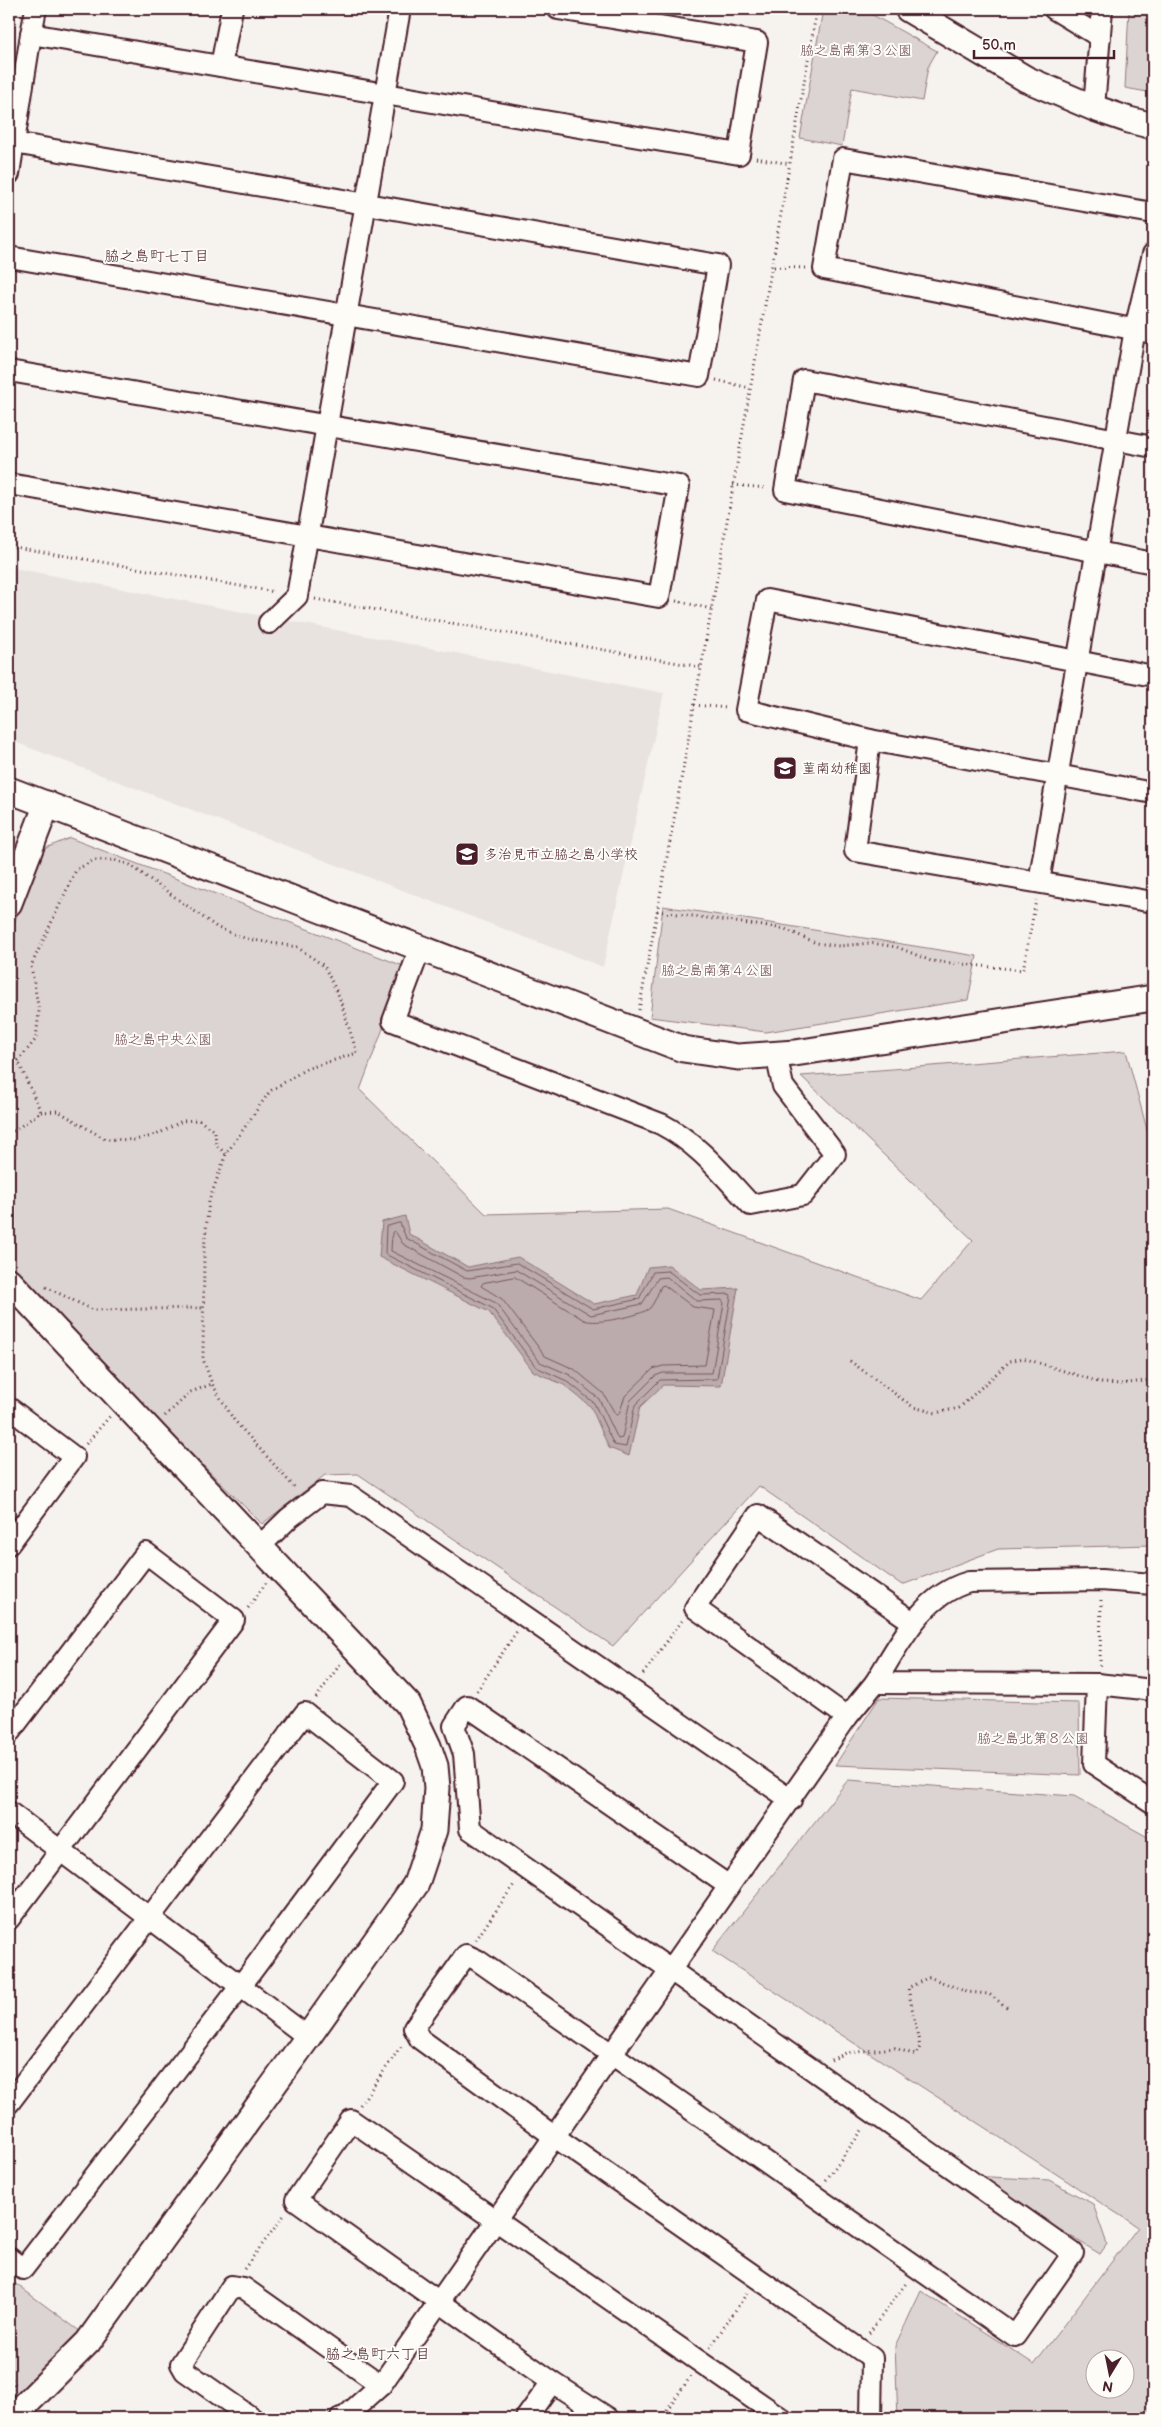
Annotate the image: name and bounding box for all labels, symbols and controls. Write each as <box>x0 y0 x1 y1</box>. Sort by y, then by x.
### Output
scale bar <box>974 28 1114 60</box>
text: 50 m <box>982 36 1016 55</box>
park label: 脇之島南第３公園 <box>800 42 912 59</box>
district label: 脇之島町七丁目 <box>104 247 210 266</box>
school or university icon: 菫南幼稚園 <box>772 755 798 781</box>
place label: 菫南幼稚園 <box>802 760 872 777</box>
school or university icon: 多治見市立脇之島小学校 <box>454 841 480 867</box>
place label: 多治見市立脇之島小学校 <box>484 846 638 863</box>
park label: 脇之島南第４公園 <box>661 962 773 979</box>
park label: 脇之島中央公園 <box>114 1031 212 1048</box>
park label: 脇之島北第８公園 <box>977 1730 1089 1747</box>
district label: 脇之島町六丁目 <box>325 2345 431 2364</box>
north arrow <box>1084 2350 1134 2400</box>
text: N <box>1101 2377 1114 2396</box>

